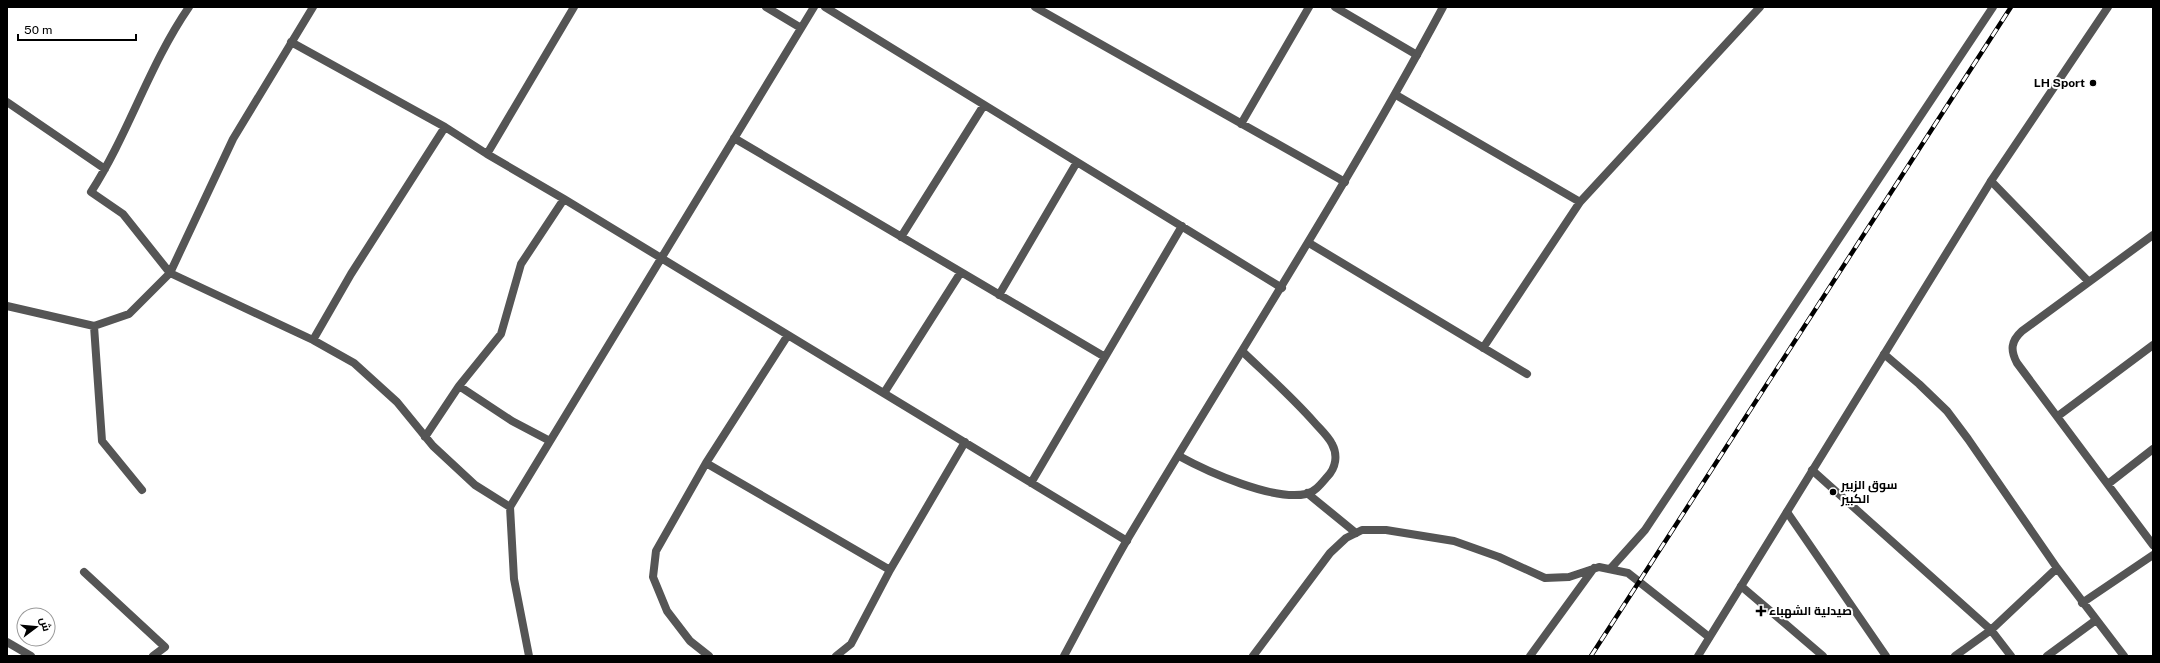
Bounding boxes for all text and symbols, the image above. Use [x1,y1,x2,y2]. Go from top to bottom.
scale bar [18,16,136,42]
text: 50 m [24,23,52,37]
place label: LH Sport [2034,76,2085,90]
marker: LH Sport [2088,78,2098,88]
place label: سوق الزبير الكبير [1840,478,1897,507]
marker: سوق الزبير الكبير [1828,487,1838,497]
place label: صيدلية الشهباء [1769,604,1852,619]
marker: صيدلية الشهباء [1756,606,1766,616]
north arrow [16,607,56,647]
text: ش [37,616,53,633]

